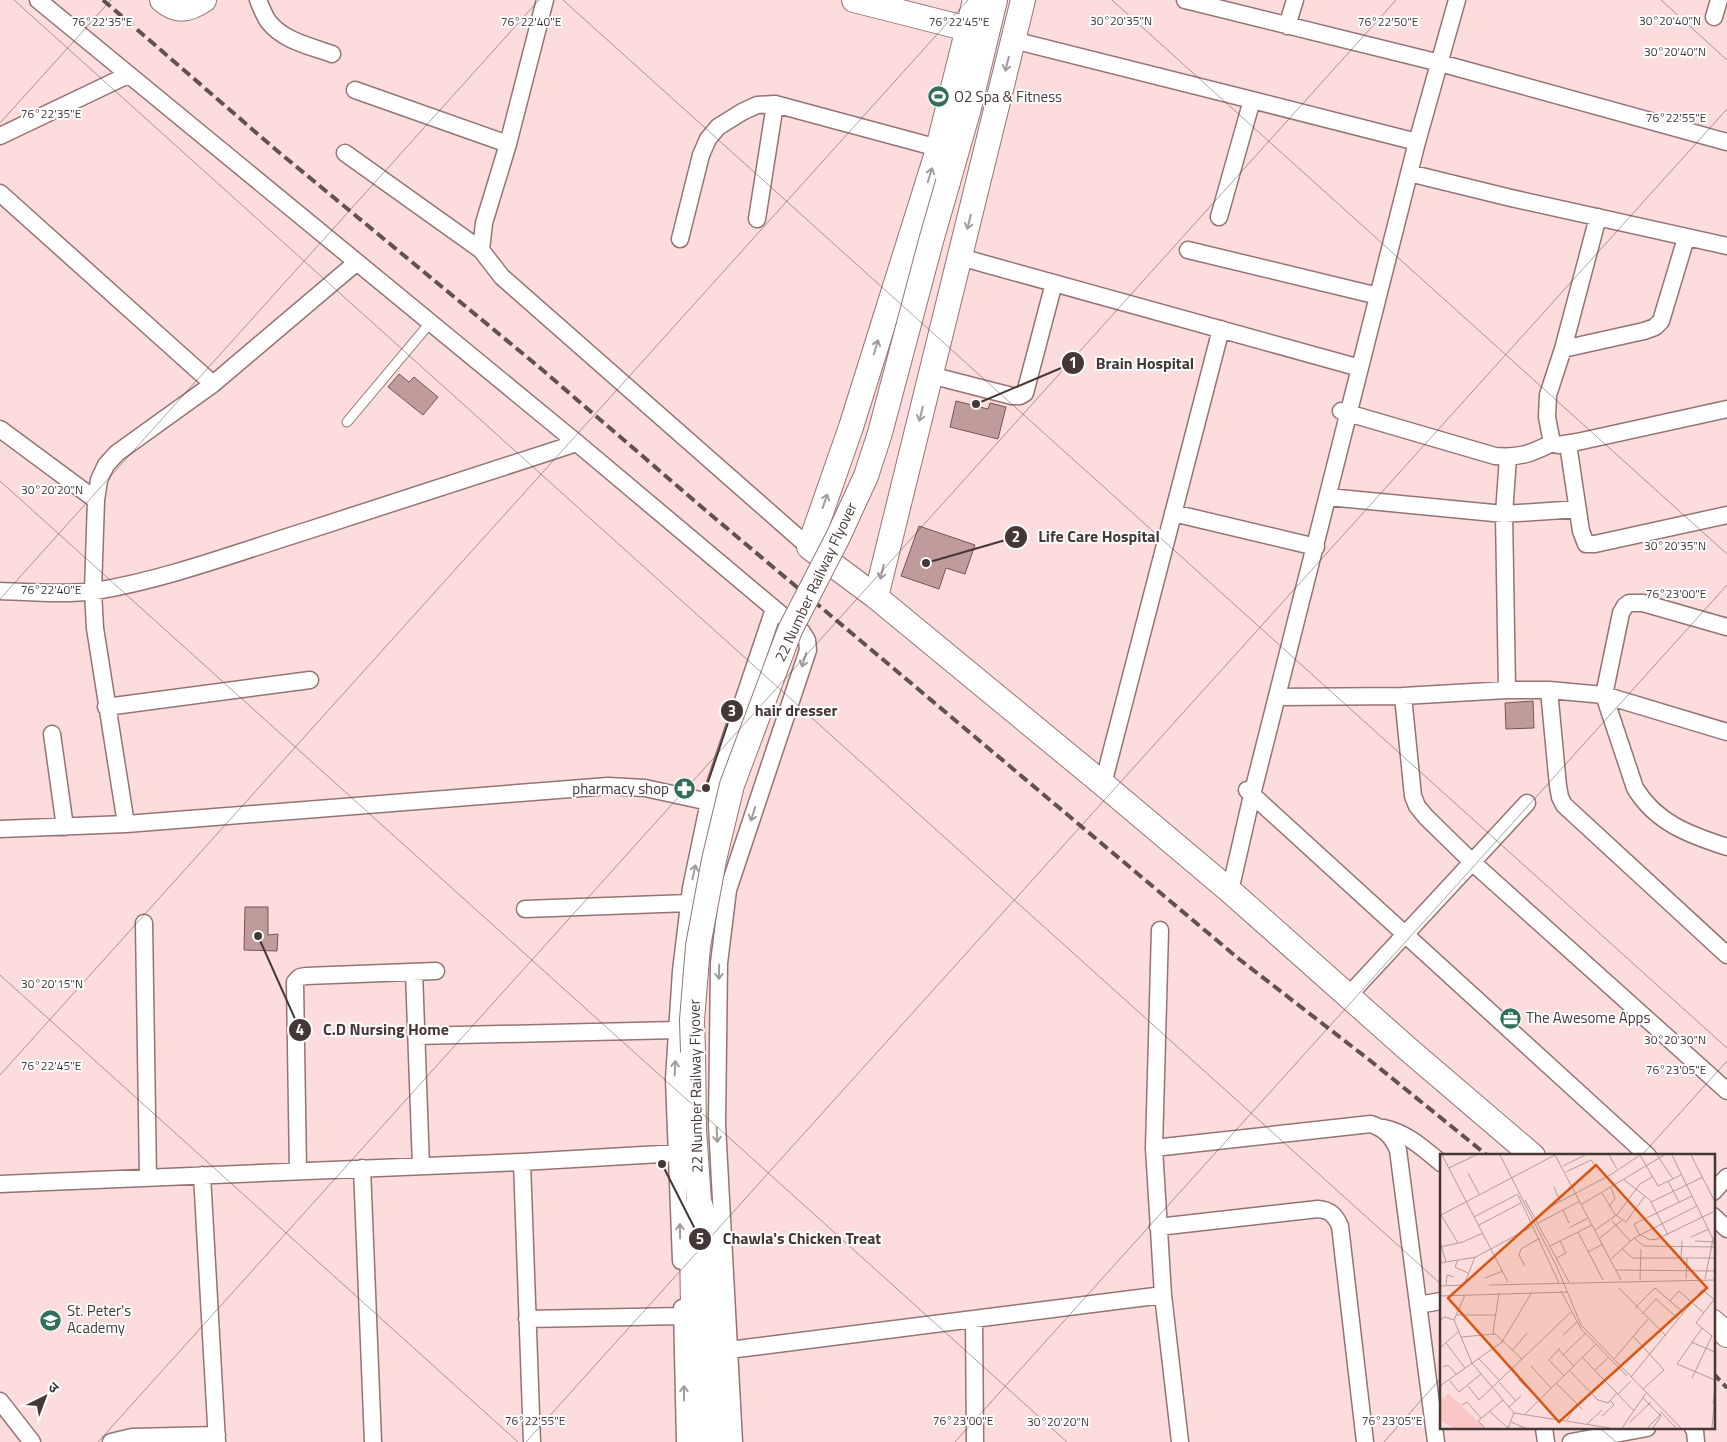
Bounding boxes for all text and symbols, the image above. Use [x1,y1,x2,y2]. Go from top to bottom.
text: 30°20'35"N [1090,11,1152,30]
text: 30°20'40"N [1639,11,1701,30]
text: 76°22'35"E [72,12,133,31]
text: 76°22'40"E [501,12,562,31]
text: 76°22'45"E [929,12,990,31]
text: 76°22'50"E [1358,12,1419,31]
text: 30°20'40"N [1644,42,1706,61]
one-way arrow [1002,56,1012,72]
sports icon: O2 Spa & Fitness [926,85,950,109]
place label: O2 Spa & Fitness [954,85,1062,108]
text: 76°22'35"E [21,104,82,123]
text: 76°22'55"E [1646,108,1707,127]
one-way arrow [926,167,936,183]
one-way arrow [964,214,973,230]
one-way arrow [872,339,882,355]
callout: Brain Hospital [1061,348,1204,379]
text: 1 [1069,351,1077,374]
text: Brain Hospital [1096,351,1194,375]
one-way arrow [916,405,925,421]
text: 30°20'20"N [21,480,83,499]
one-way arrow [821,494,830,509]
street label: 22 Number Railway Flyover [768,498,863,665]
callout: Life Care Hospital [1003,521,1170,552]
text: Life Care Hospital [1038,524,1160,548]
text: 2 [1012,525,1020,548]
text: 30°20'35"N [1644,536,1706,555]
one-way arrow [877,563,886,579]
text: 76°22'40"E [21,580,82,599]
text: 76°23'00"E [1646,584,1707,603]
one-way arrow [799,652,809,668]
callout: hair dresser [719,695,847,726]
text: hair dresser [755,698,837,722]
text: 3 [728,699,736,722]
place label: pharmacy shop [572,777,669,800]
pharmacy icon: pharmacy shop [673,777,697,801]
one-way arrow [748,806,758,822]
one-way arrow [690,865,699,881]
one-way arrow [714,964,724,980]
text: 30°20'15"N [21,974,83,993]
street label: 22 Number Railway Flyover [682,999,709,1173]
office icon: The Awesome Apps [1498,1006,1522,1030]
place label: The Awesome Apps [1526,1006,1651,1029]
callout: C.D Nursing Home [288,1014,459,1045]
text: C.D Nursing Home [323,1017,449,1041]
text: 4 [296,1018,304,1041]
text: 30°20'30"N [1644,1030,1706,1049]
text: 76°22'45"E [21,1056,82,1075]
text: 76°23'05"E [1646,1060,1707,1079]
one-way arrow [670,1061,679,1077]
one-way arrow [713,1126,722,1142]
inset map [1440,1154,1714,1430]
one-way arrow [675,1223,685,1240]
callout: Chawla's Chicken Treat [687,1223,891,1254]
text: Chawla's Chicken Treat [723,1226,881,1250]
text: 5 [696,1227,704,1250]
place label: St. Peter's Academy [67,1299,131,1339]
school or university icon: St. Peter's Academy [39,1308,63,1332]
north arrow [20,1372,70,1422]
text: उ [44,1376,65,1398]
one-way arrow [679,1386,689,1402]
text: 76°22'55"E [505,1411,566,1430]
text: 76°23'00"E [933,1411,994,1430]
text: 76°23'05"E [1362,1411,1423,1430]
text: 30°20'20"N [1027,1412,1089,1431]

